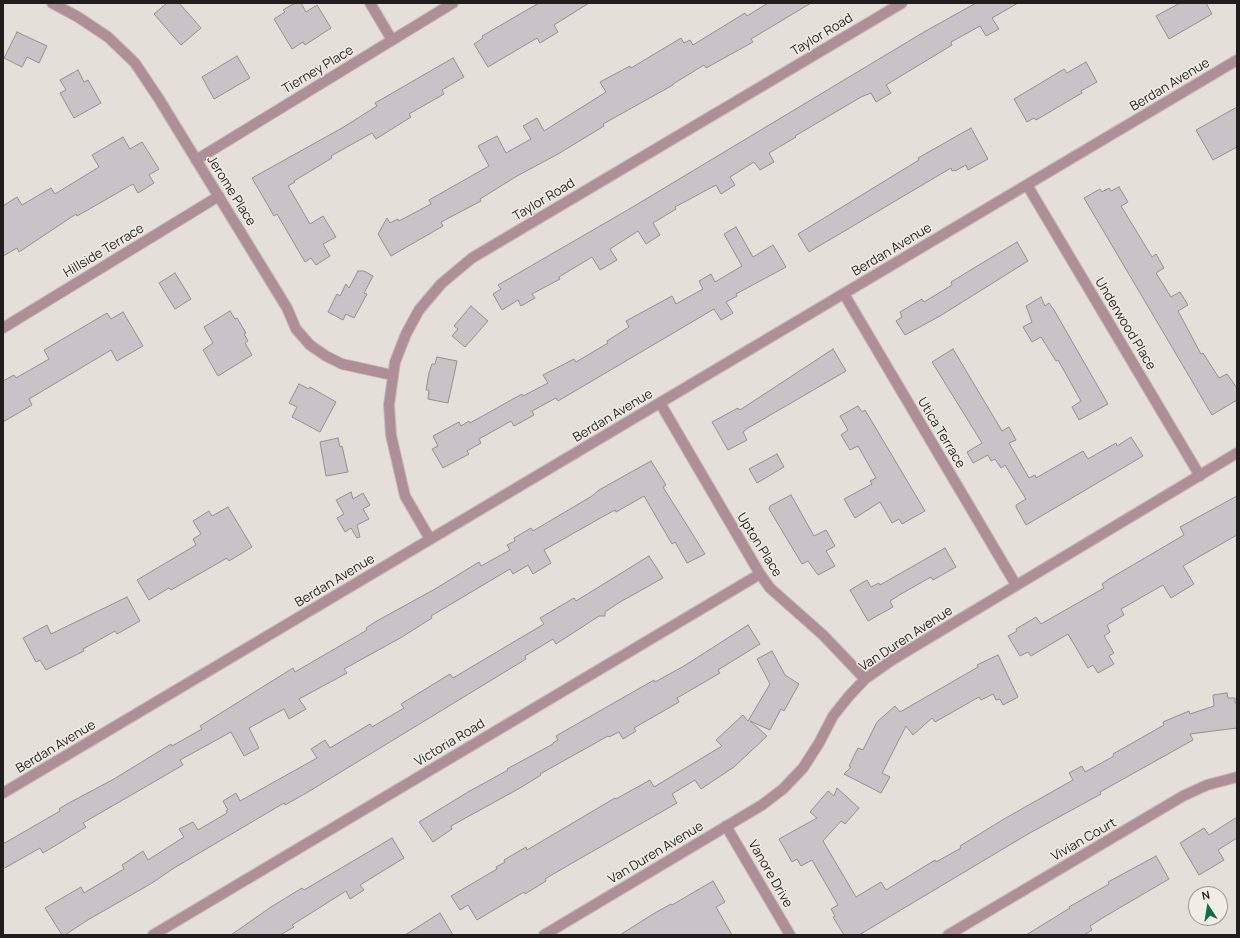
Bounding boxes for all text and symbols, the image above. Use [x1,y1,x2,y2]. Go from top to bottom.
street label: Taylor Road [788,10,856,60]
street label: Tierney Place [280,43,356,97]
street label: Berdan Avenue [1127,55,1213,115]
street label: Jerome Place [203,153,259,229]
street label: Taylor Road [510,175,578,225]
street label: Berdan Avenue [849,220,935,280]
street label: Hillside Terrace [61,221,147,281]
street label: Underwood Place [1091,275,1159,373]
street label: Berdan Avenue [570,386,656,446]
street label: Utica Terrace [914,395,968,471]
street label: Upton Place [733,510,785,580]
street label: Berdan Avenue [292,551,378,611]
street label: Van Duren Avenue [856,603,956,675]
street label: Victoria Road [412,716,488,770]
street label: Berdan Avenue [13,717,99,777]
street label: Vivian Court [1049,815,1119,865]
street label: Van Duren Avenue [606,818,706,888]
street label: Vanore Drive [744,838,796,910]
north arrow [1188,886,1228,926]
text: N [1200,887,1211,903]

